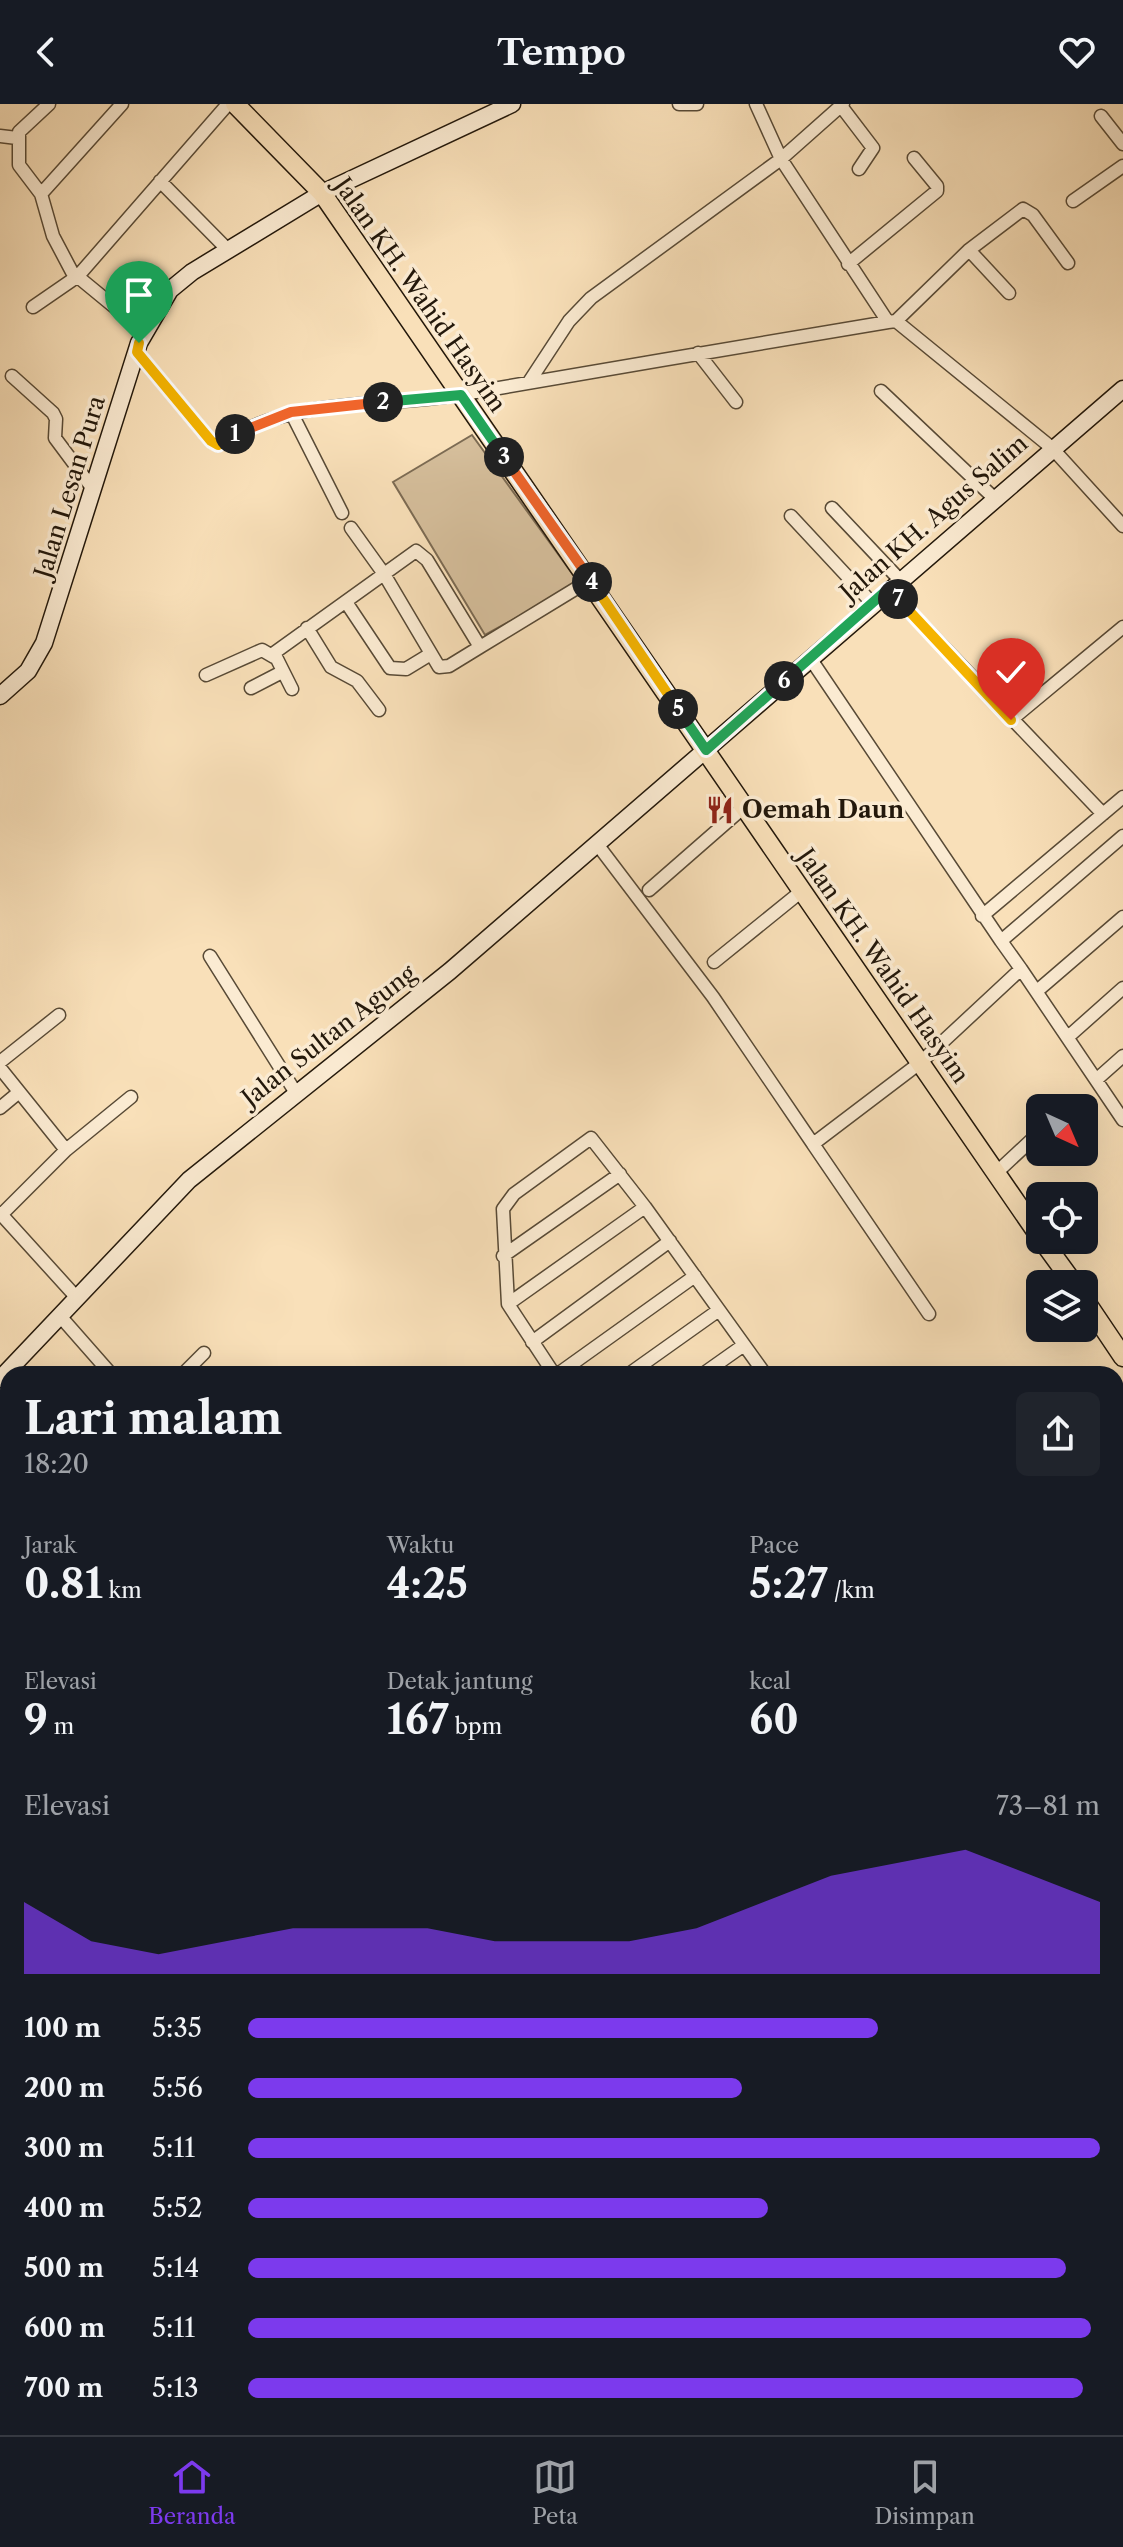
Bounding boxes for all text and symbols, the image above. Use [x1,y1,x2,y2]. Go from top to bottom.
icon: back [24,30,68,74]
text: Tempo [497,30,626,74]
icon: heart [1055,30,1099,74]
street label: Jalan KH. Wahid Hasyim [326,169,512,418]
pin [105,261,173,343]
icon: arrive [117,273,161,317]
pin: 2 [363,382,403,422]
text: 2 [377,388,390,415]
street label: Jalan Lesan Pura [27,392,111,585]
pin: 1 [215,414,255,454]
text: 1 [230,420,240,447]
street label: Jalan KH. Agus Salim [831,428,1033,609]
pin: 3 [484,437,524,477]
text: 3 [498,443,510,470]
pin: 4 [572,562,612,602]
text: 4 [585,568,599,595]
pin: 7 [878,579,918,619]
text: 7 [892,585,904,612]
pin [977,638,1045,720]
icon: check [989,650,1033,694]
pin: 6 [764,661,804,701]
text: 6 [777,667,791,694]
pin: 5 [658,689,698,729]
text: 5 [672,695,684,722]
restaurant icon: Oemah Daun [705,795,735,825]
place label: Oemah Daun [742,795,905,824]
street label: Jalan KH. Wahid Hasyim [789,840,975,1089]
street label: Jalan Sultan Agung [233,958,422,1115]
north arrow [1026,1094,1098,1166]
map controls [1026,1094,1098,1342]
button: locate [1026,1182,1098,1254]
button: layers [1026,1270,1098,1342]
text: Lari malam [24,1391,282,1445]
button: share [1016,1392,1100,1476]
text: 18:20 [24,1448,89,1480]
text: Jarak [24,1532,77,1559]
text: Waktu [387,1532,454,1559]
text: Pace [749,1532,799,1559]
text: 0.81 [24,1559,103,1608]
text: 4:25 [387,1559,468,1608]
text: 5:27 [749,1559,828,1608]
text: km [103,1577,142,1604]
text: /km [828,1577,875,1604]
text: Elevasi [24,1668,97,1695]
text: Detak jantung [387,1668,533,1695]
text: kcal [749,1668,791,1695]
text: 9 [24,1695,48,1744]
text: 167 [387,1695,449,1744]
text: 60 [749,1695,799,1744]
text: m [48,1713,74,1740]
text: bpm [449,1713,502,1740]
text: Elevasi [24,1790,110,1822]
text: 73–81 m [996,1790,1100,1822]
text: 100 m [24,2012,101,2044]
text: 5:35 [152,2012,202,2044]
text: 200 m [24,2072,105,2104]
text: 5:56 [152,2072,203,2104]
text: 300 m [24,2132,104,2164]
text: 5:11 [152,2132,195,2164]
text: 400 m [24,2192,105,2224]
text: 5:52 [152,2192,202,2224]
text: 500 m [24,2252,104,2284]
text: 5:14 [152,2252,199,2284]
text: 600 m [24,2312,105,2344]
text: 5:11 [152,2312,195,2344]
text: 700 m [24,2372,103,2404]
text: 5:13 [152,2372,199,2404]
tab: Beranda [148,2455,236,2530]
tab: Peta [532,2455,578,2530]
tab: Disimpan [874,2455,975,2530]

